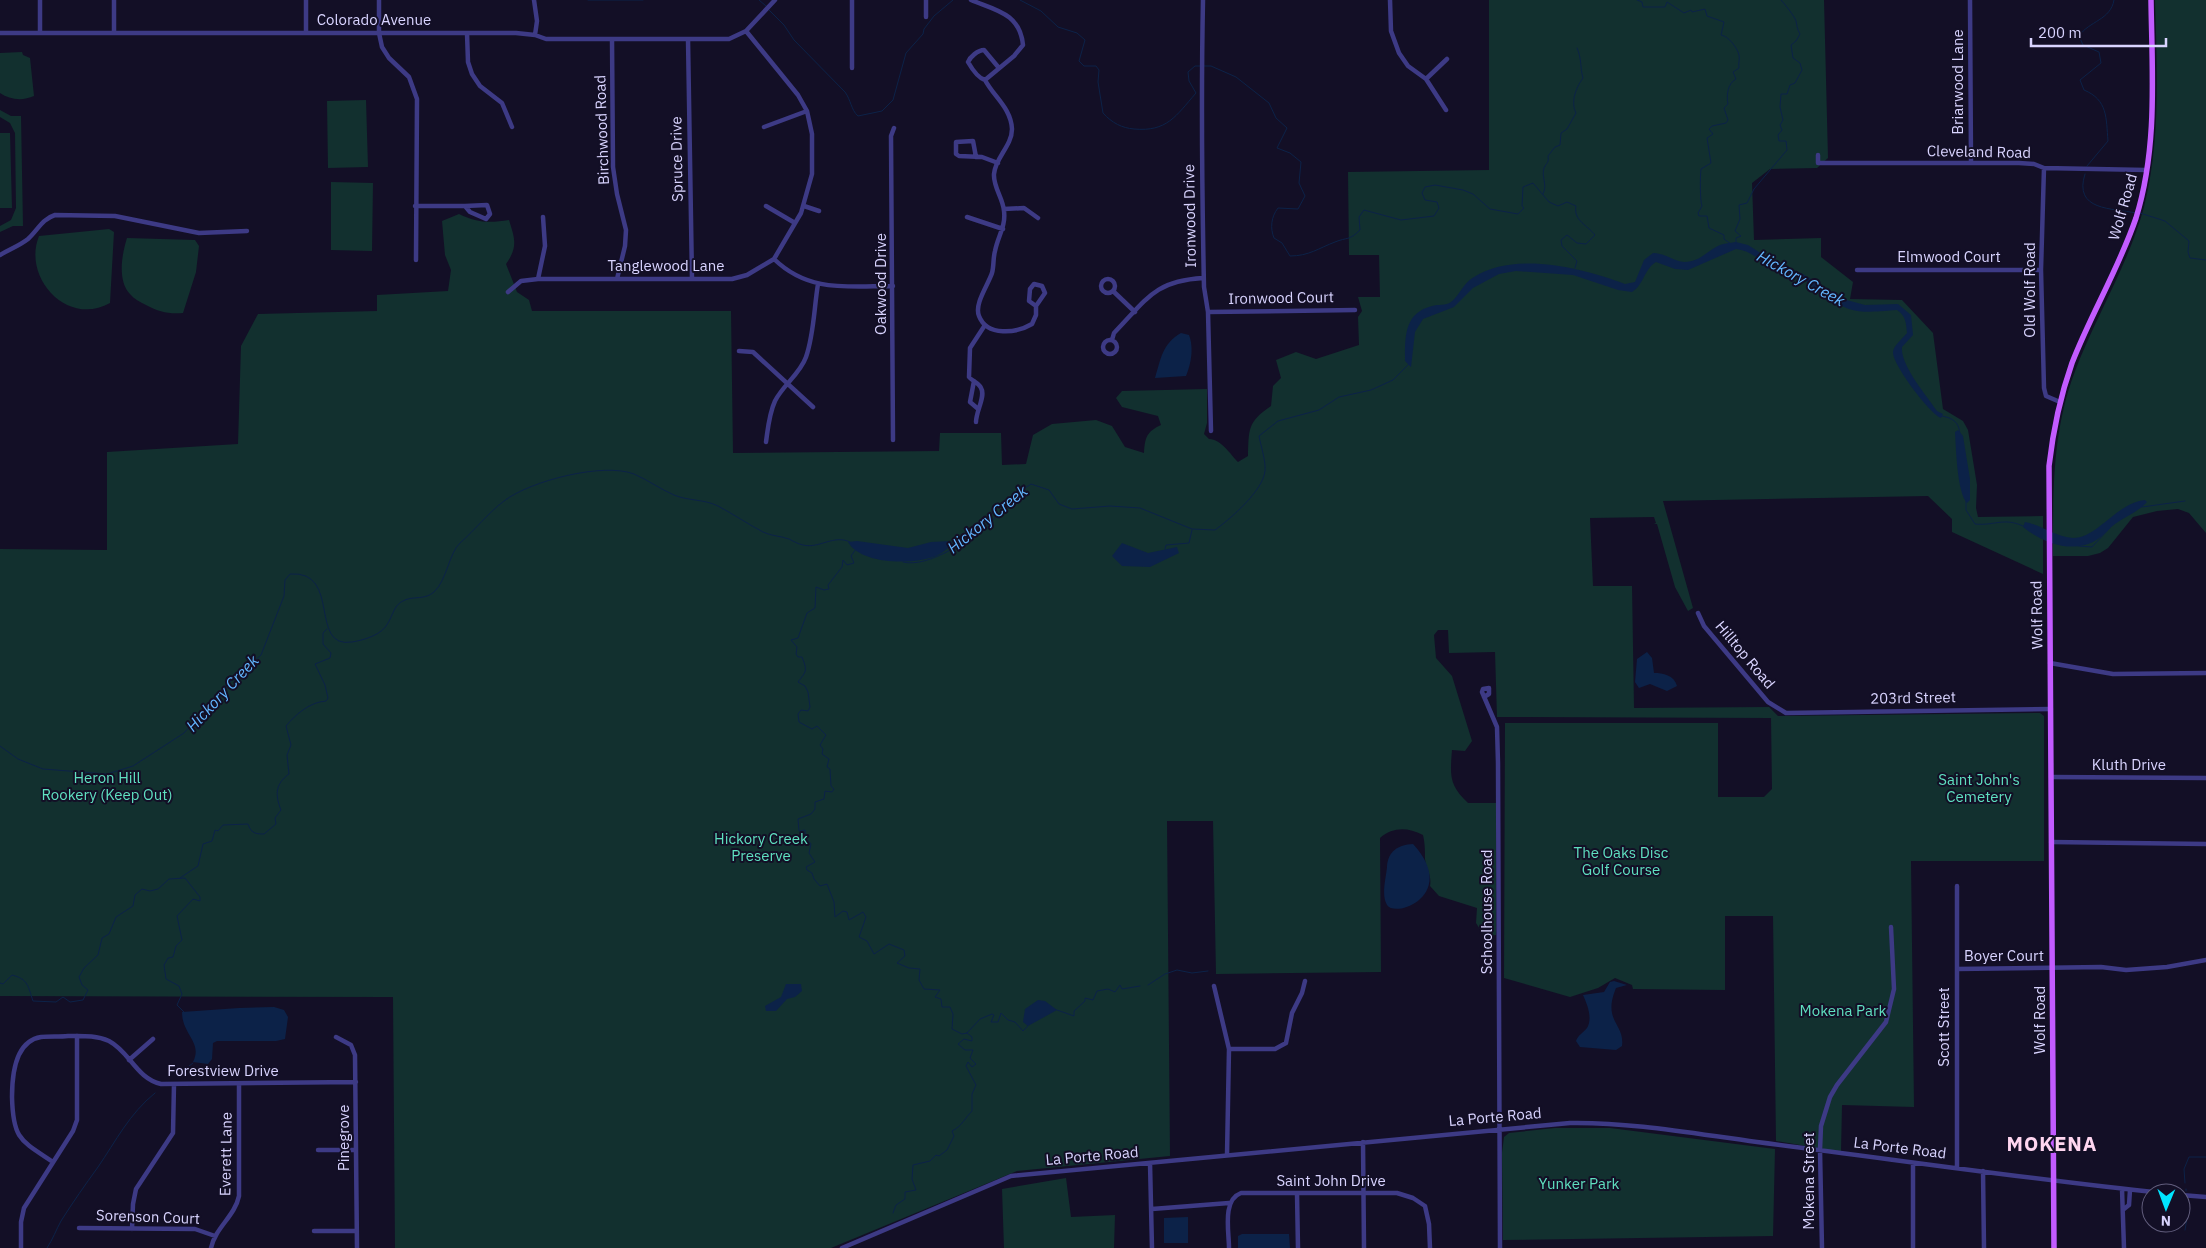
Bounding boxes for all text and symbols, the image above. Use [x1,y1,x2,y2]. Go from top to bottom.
street label: Colorado Avenue [317,10,431,29]
scale bar [2031,15,2166,47]
text: 200 m [2038,23,2082,42]
street label: Briarwood Lane [1948,29,1967,135]
street label: Birchwood Road [590,75,613,185]
street label: Spruce Drive [666,116,687,202]
street label: Cleveland Road [1927,141,2031,162]
street label: Ironwood Drive [1179,164,1200,268]
street label: Wolf Road [2104,171,2141,242]
street label: Oakwood Drive [871,233,890,335]
street label: Old Wolf Road [2020,242,2039,338]
water label: Hickory Creek [1754,246,1849,311]
street label: Elmwood Court [1897,247,2001,266]
street label: Tanglewood Lane [608,256,724,275]
street label: Ironwood Court [1228,287,1334,308]
water label: Hickory Creek [943,480,1032,557]
street label: Wolf Road [2026,581,2047,649]
street label: Hilltop Road [1712,617,1779,692]
water label: Hickory Creek [182,650,263,735]
street label: 203rd Street [1870,687,1956,708]
street label: Kluth Drive [2092,755,2166,774]
park label: Heron Hill Rookery (Keep Out) [41,768,173,804]
park label: Saint John's Cemetery [1938,770,2020,806]
park label: Hickory Creek Preserve [714,829,808,865]
park label: The Oaks Disc Golf Course [1574,843,1669,879]
street label: Schoolhouse Road [1477,850,1496,974]
street label: Boyer Court [1964,946,2044,965]
street label: Wolf Road [2030,986,2049,1054]
street label: Scott Street [1934,987,1953,1067]
park label: Mokena Park [1800,1001,1887,1020]
street label: Forestview Drive [167,1061,279,1080]
street label: La Porte Road [1448,1103,1542,1130]
street label: Pinegrove [334,1105,353,1171]
street label: Everett Lane [215,1112,236,1196]
district label: MOKENA [2007,1130,2097,1157]
street label: Mokena Street [1799,1132,1818,1230]
street label: La Porte Road [1853,1132,1948,1163]
street label: La Porte Road [1045,1142,1139,1169]
street label: Saint John Drive [1276,1171,1386,1190]
park label: Yunker Park [1539,1174,1619,1193]
north arrow [2141,1183,2191,1233]
street label: Sorenson Court [96,1205,200,1228]
text: N [2161,1212,2171,1230]

